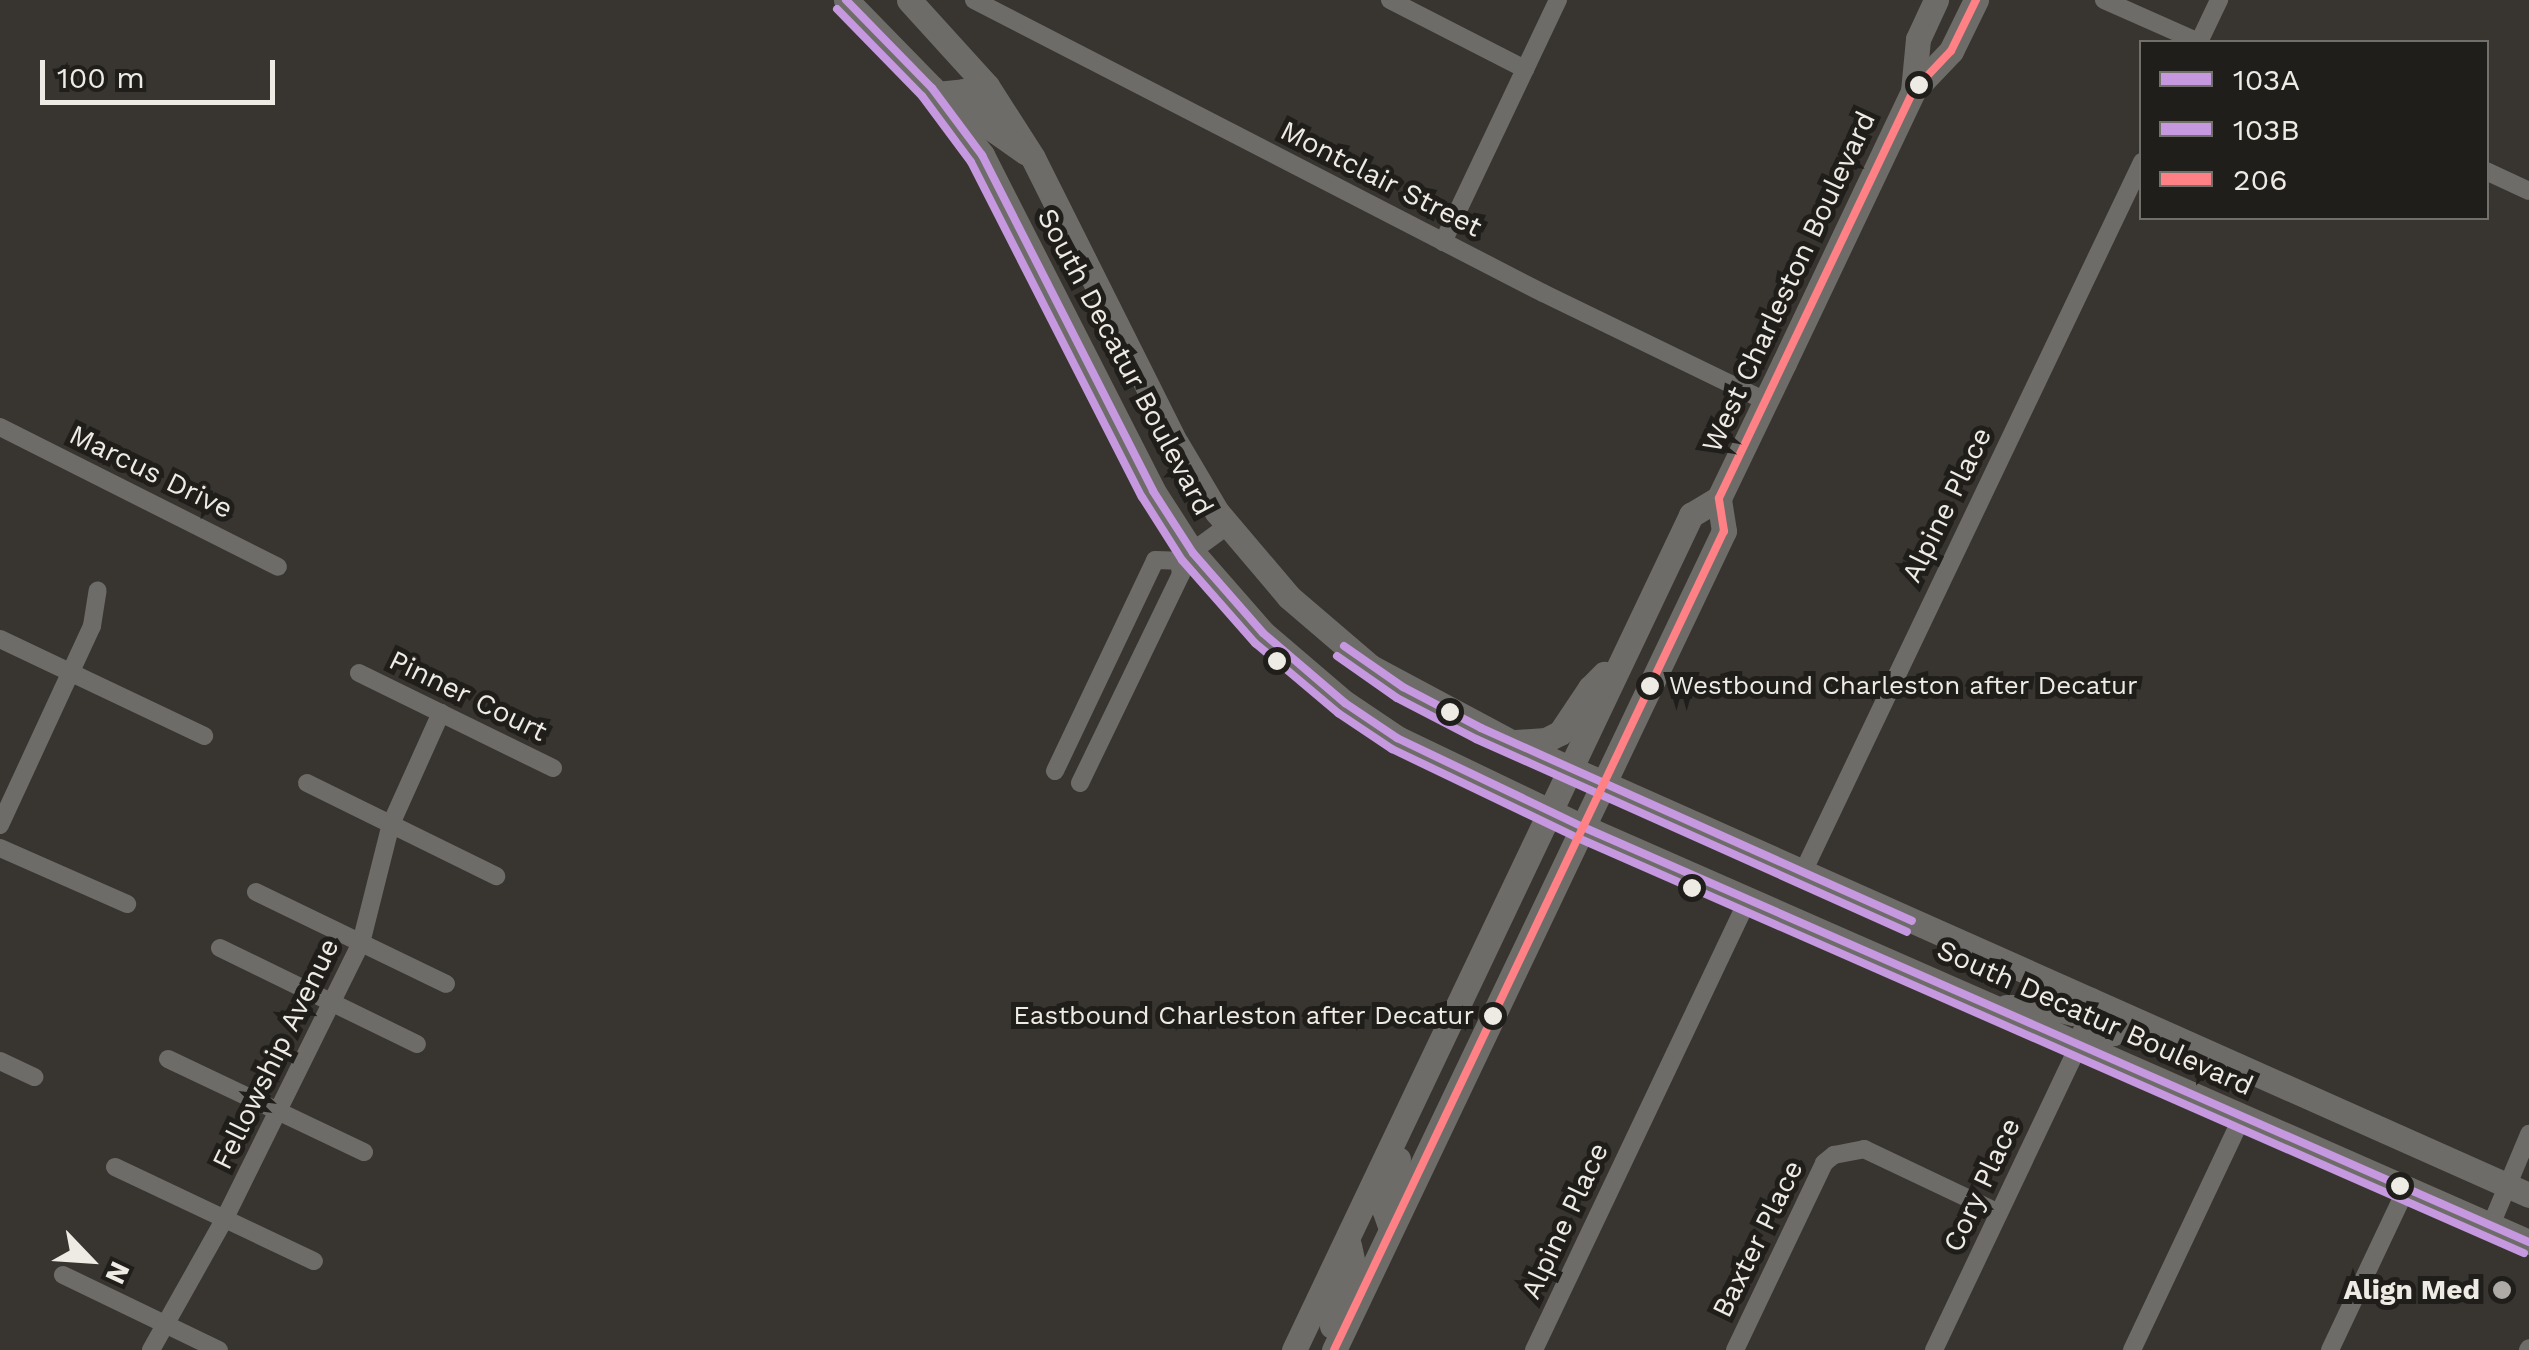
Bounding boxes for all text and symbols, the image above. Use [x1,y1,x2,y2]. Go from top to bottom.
scale bar [45,40,280,102]
legend [2139,40,2489,220]
text: 100 m [57,60,145,95]
text: 103A [2233,62,2300,97]
unlabelled marker [1909,75,1929,95]
street label: West Charleston Boulevard [1695,106,1883,458]
text: 103B [2233,112,2300,147]
street label: Montclair Street [1274,114,1488,244]
text: 206 [2233,162,2287,197]
street label: South Decatur Boulevard [1030,203,1220,521]
street label: Marcus Drive [64,418,238,526]
street label: Alpine Place [1895,422,1999,588]
street label: Pinner Court [383,643,553,749]
unlabelled marker [1267,651,1287,671]
place label: Westbound Charleston after Decatur [1669,670,2138,702]
marker: Westbound Charleston after Decatur [1640,676,1660,696]
unlabelled marker [1440,702,1460,722]
unlabelled marker [1682,878,1702,898]
street label: Fellowship Avenue [205,933,347,1175]
street label: South Decatur Boulevard [1931,933,2259,1103]
place label: Eastbound Charleston after Decatur [1013,1000,1474,1032]
marker: Eastbound Charleston after Decatur [1483,1006,1503,1026]
street label: Cory Place [1936,1112,2028,1258]
street label: Alpine Place [1514,1138,1616,1304]
street label: Baxter Place [1705,1155,1811,1323]
unlabelled marker [2390,1176,2410,1196]
north arrow [40,1210,140,1310]
text: N [98,1257,137,1289]
place label: Align Med [2344,1273,2480,1307]
marker: Align Med [2489,1277,2515,1303]

